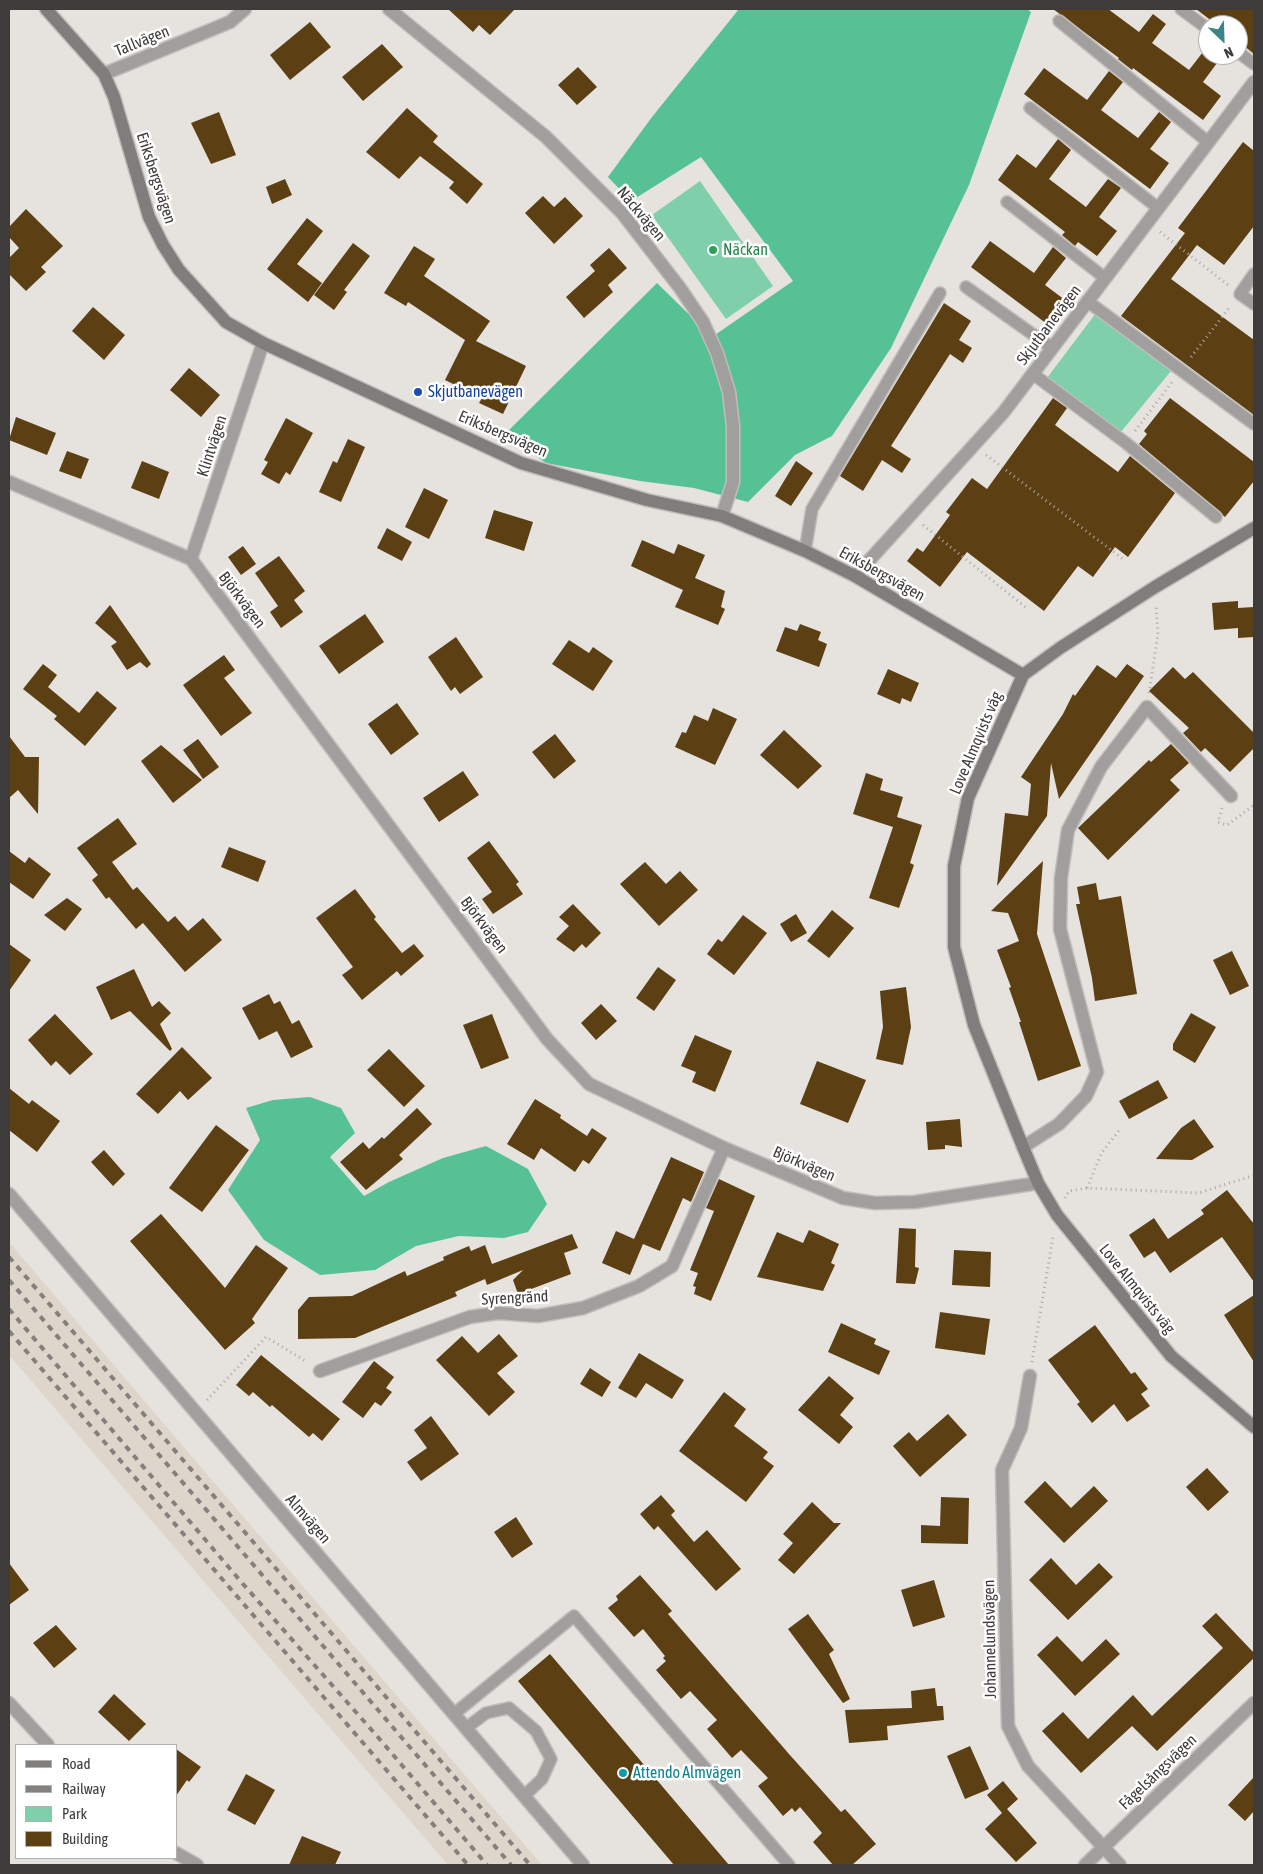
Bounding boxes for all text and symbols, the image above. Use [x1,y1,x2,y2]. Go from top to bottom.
north arrow [1198,15,1248,65]
street label: Tallvägen [112,21,172,61]
text: N [1222,44,1236,62]
street label: Eriksbergsvägen [132,130,180,226]
street label: Näckvägen [613,183,669,245]
place label: Näckan [723,240,768,260]
marker: Näckan [707,244,719,256]
street label: Skjutbanevägen [1013,281,1085,369]
place label: Skjutbanevägen [428,382,523,402]
marker: Skjutbanevägen [412,386,424,398]
street label: Eriksbergsvägen [456,407,550,461]
street label: Klintvägen [193,413,231,479]
street label: Eriksbergsvägen [836,543,928,605]
street label: Björkvägen [214,568,270,632]
street label: Love Almqvists väg [946,689,1006,797]
street label: Björkvägen [456,893,512,957]
street label: Björkvägen [770,1142,838,1186]
street label: Love Almqvists väg [1095,1240,1179,1338]
street label: Syrengränd [481,1287,549,1309]
street label: Almvägen [281,1490,335,1548]
street label: Johannelundsvägen [979,1579,1001,1699]
street label: Fågelsångsvägen [1115,1730,1201,1814]
legend [15,1744,178,1859]
text: Road [62,1755,91,1772]
place label: Attendo Almvägen [633,1763,741,1783]
marker: Attendo Almvägen [617,1767,629,1779]
text: Railway [62,1780,106,1797]
text: Park [62,1805,87,1822]
text: Building [62,1830,108,1847]

